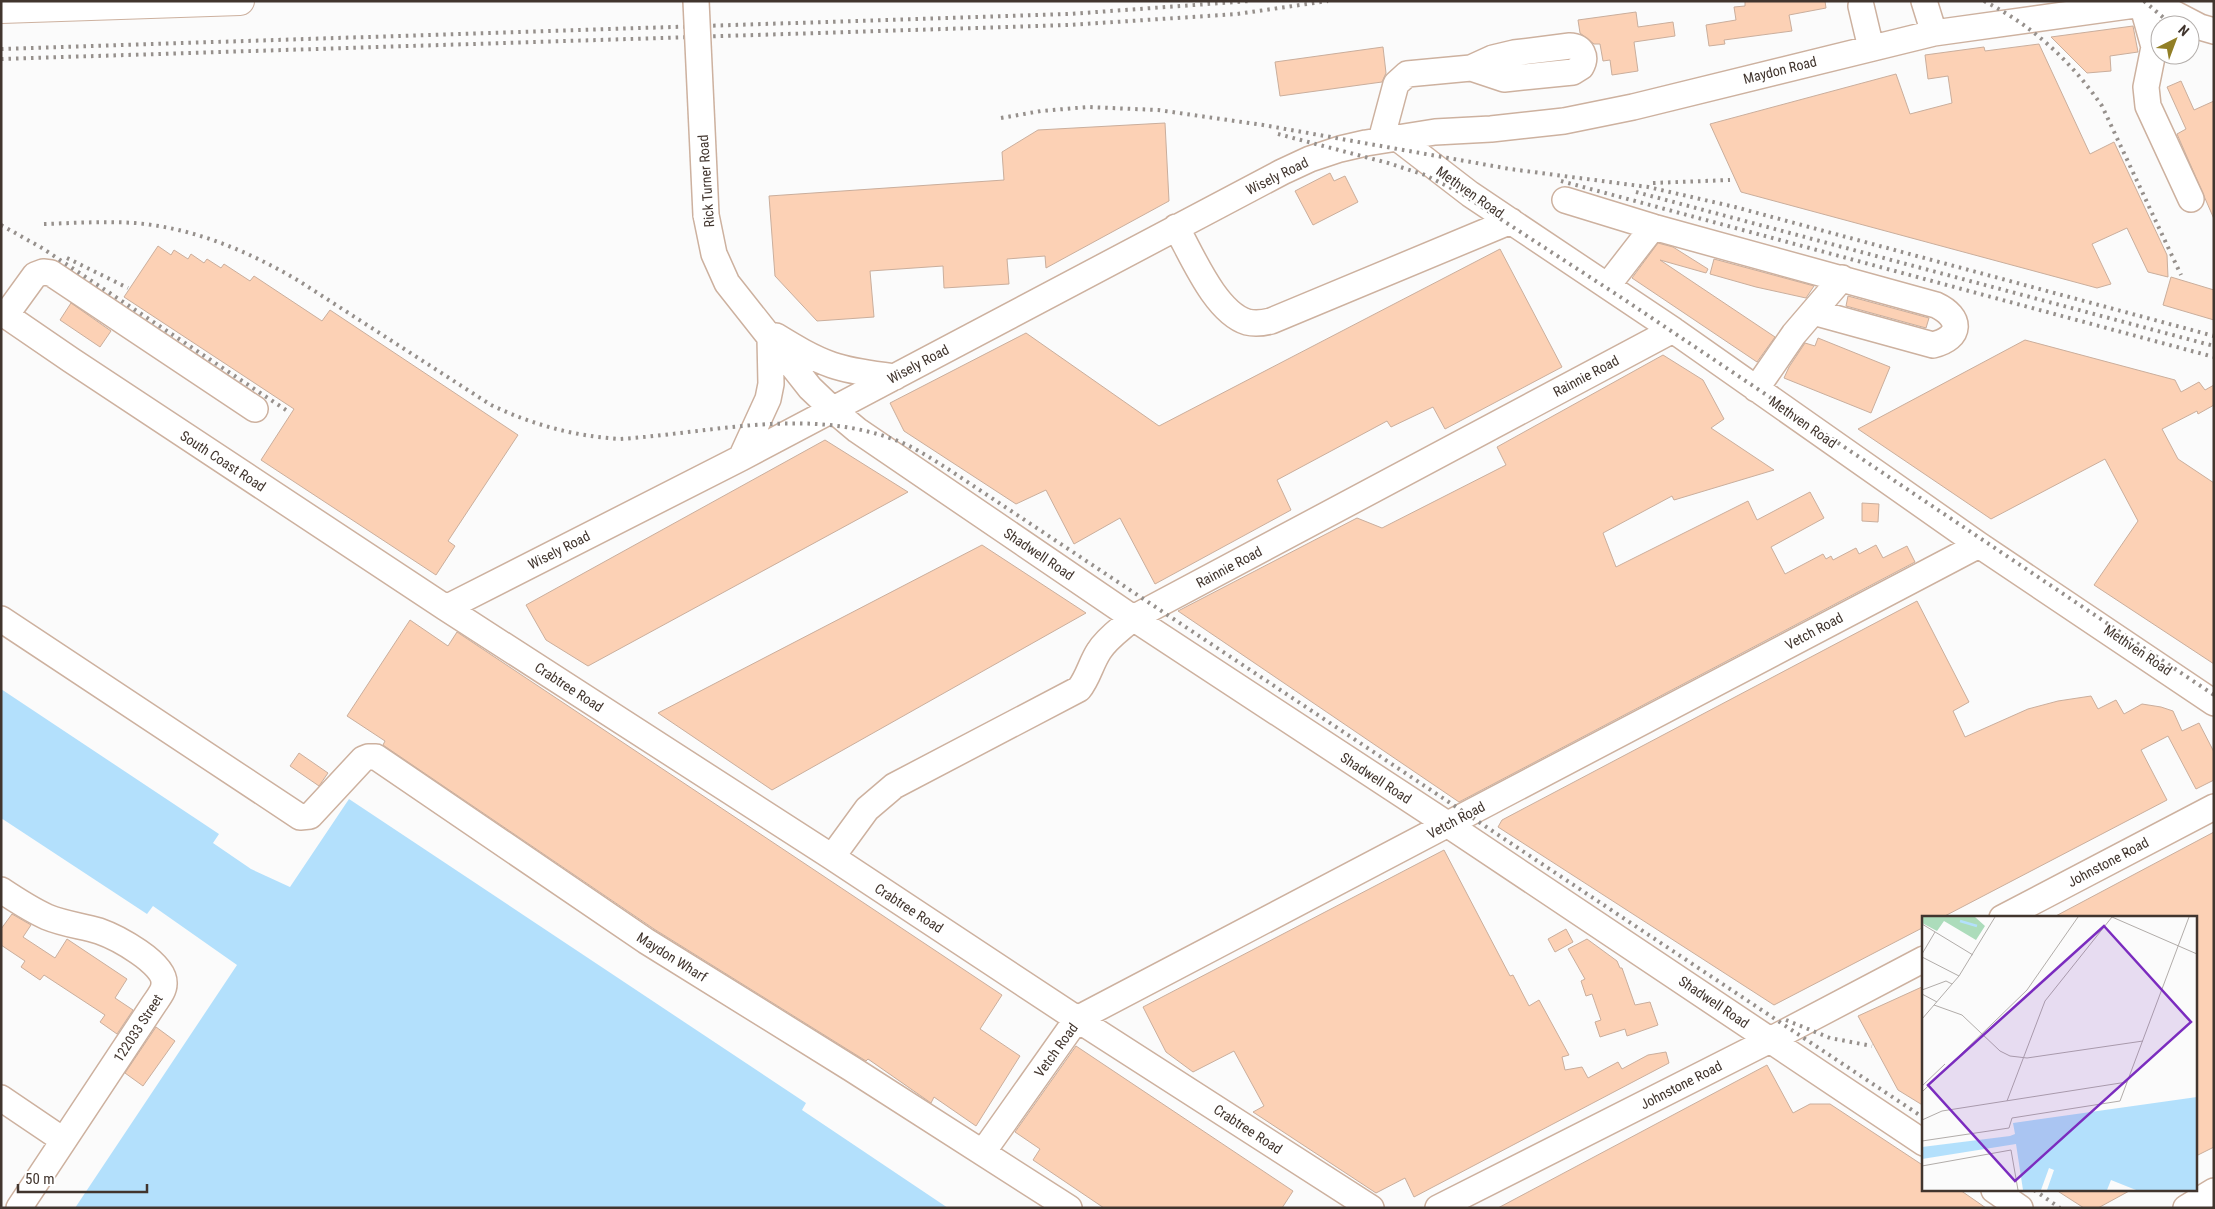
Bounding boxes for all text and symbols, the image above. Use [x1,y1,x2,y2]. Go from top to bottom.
north arrow [2150,15,2200,65]
text: N [2175,22,2192,39]
street label: Maydon Road [1742,53,1818,87]
street label: Rick Turner Road [695,134,717,228]
street label: Wisely Road [1243,154,1311,198]
street label: Methven Road [1433,163,1507,221]
street label: Wisely Road [885,341,951,387]
street label: Rainnie Road [1550,352,1622,400]
street label: Methven Road [1766,393,1840,451]
street label: South Coast Road [177,427,269,495]
street label: Shadwell Road [1001,525,1077,583]
street label: Wisely Road [525,528,593,572]
street label: Rainnie Road [1193,543,1265,591]
street label: Vetch Road [1783,609,1845,653]
street label: Methven Road [2101,621,2175,679]
street label: Crabtree Road [532,659,606,715]
street label: Shadwell Road [1338,749,1414,807]
street label: Vetch Road [1425,798,1487,842]
street label: Johnstone Road [2065,834,2151,890]
street label: Crabtree Road [872,880,946,936]
inset map [1922,916,2198,1192]
street label: Maydon Wharf [634,929,711,985]
street label: Shadwell Road [1676,973,1752,1031]
street label: 122033 Street [110,991,166,1065]
street label: Vetch Road [1031,1020,1081,1080]
street label: Johnstone Road [1638,1058,1724,1112]
street label: Crabtree Road [1211,1101,1285,1157]
scale bar [18,1162,146,1194]
text: 50 m [25,1170,55,1188]

